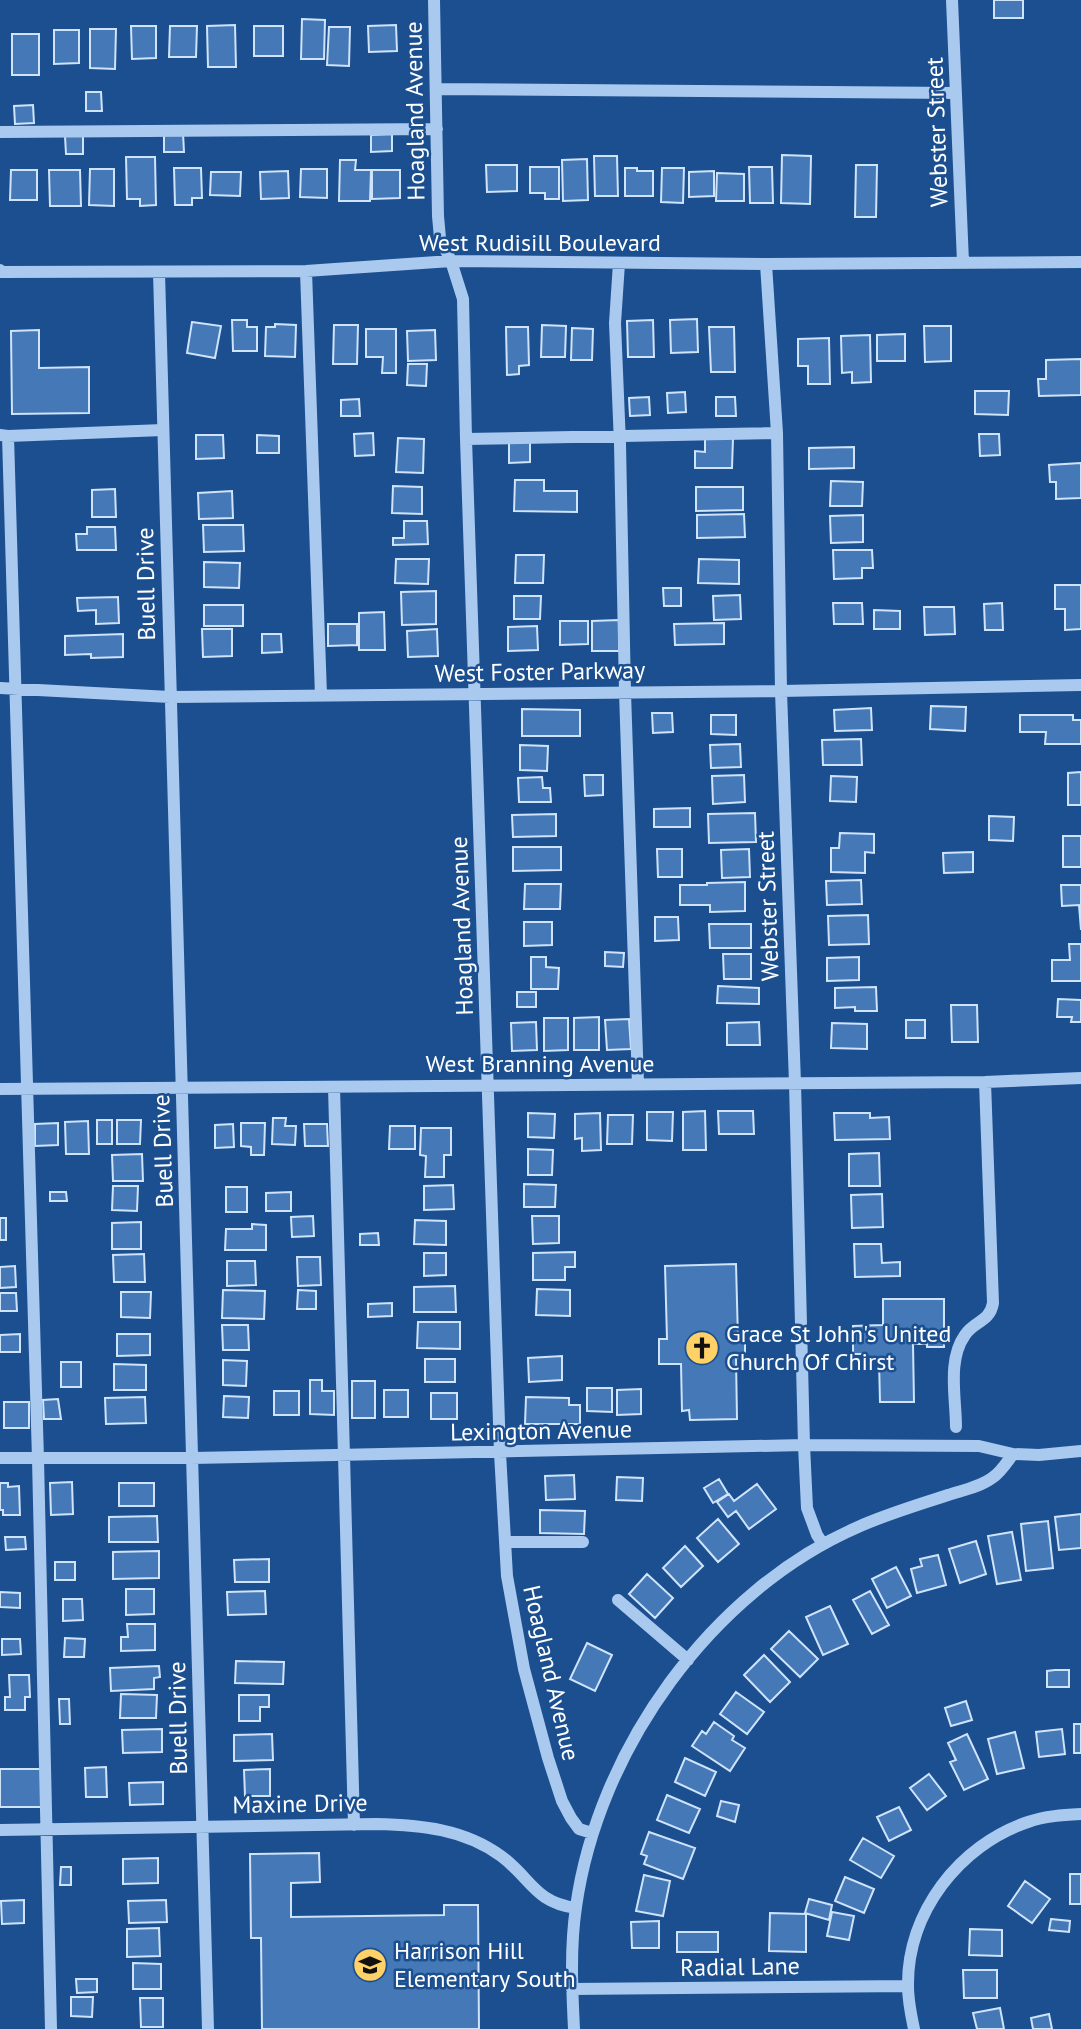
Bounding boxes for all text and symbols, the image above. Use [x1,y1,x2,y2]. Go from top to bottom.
street label: Hoagland Avenue [397,21,432,201]
street label: Webster Street [918,56,955,208]
street label: West Rudisill Boulevard [419,227,661,258]
street label: Buell Drive [129,527,162,641]
street label: West Foster Parkway [434,654,646,689]
street label: Webster Street [749,830,786,982]
street label: Hoagland Avenue [443,836,480,1016]
street label: West Branning Avenue [425,1048,655,1079]
street label: Buell Drive [145,1094,180,1208]
place label: Grace St John's United Church Of Chirst [726,1318,951,1377]
church icon: Grace St John's United Church Of Chirst [683,1329,721,1367]
street label: Lexington Avenue [450,1413,632,1448]
street label: Hoagland Avenue [516,1582,587,1764]
street label: Buell Drive [161,1661,194,1775]
street label: Maxine Drive [232,1787,368,1820]
place label: Harrison Hill Elementary South [394,1935,576,1994]
school or university icon: Harrison Hill Elementary South [351,1946,389,1984]
street label: Radial Lane [680,1950,800,1983]

